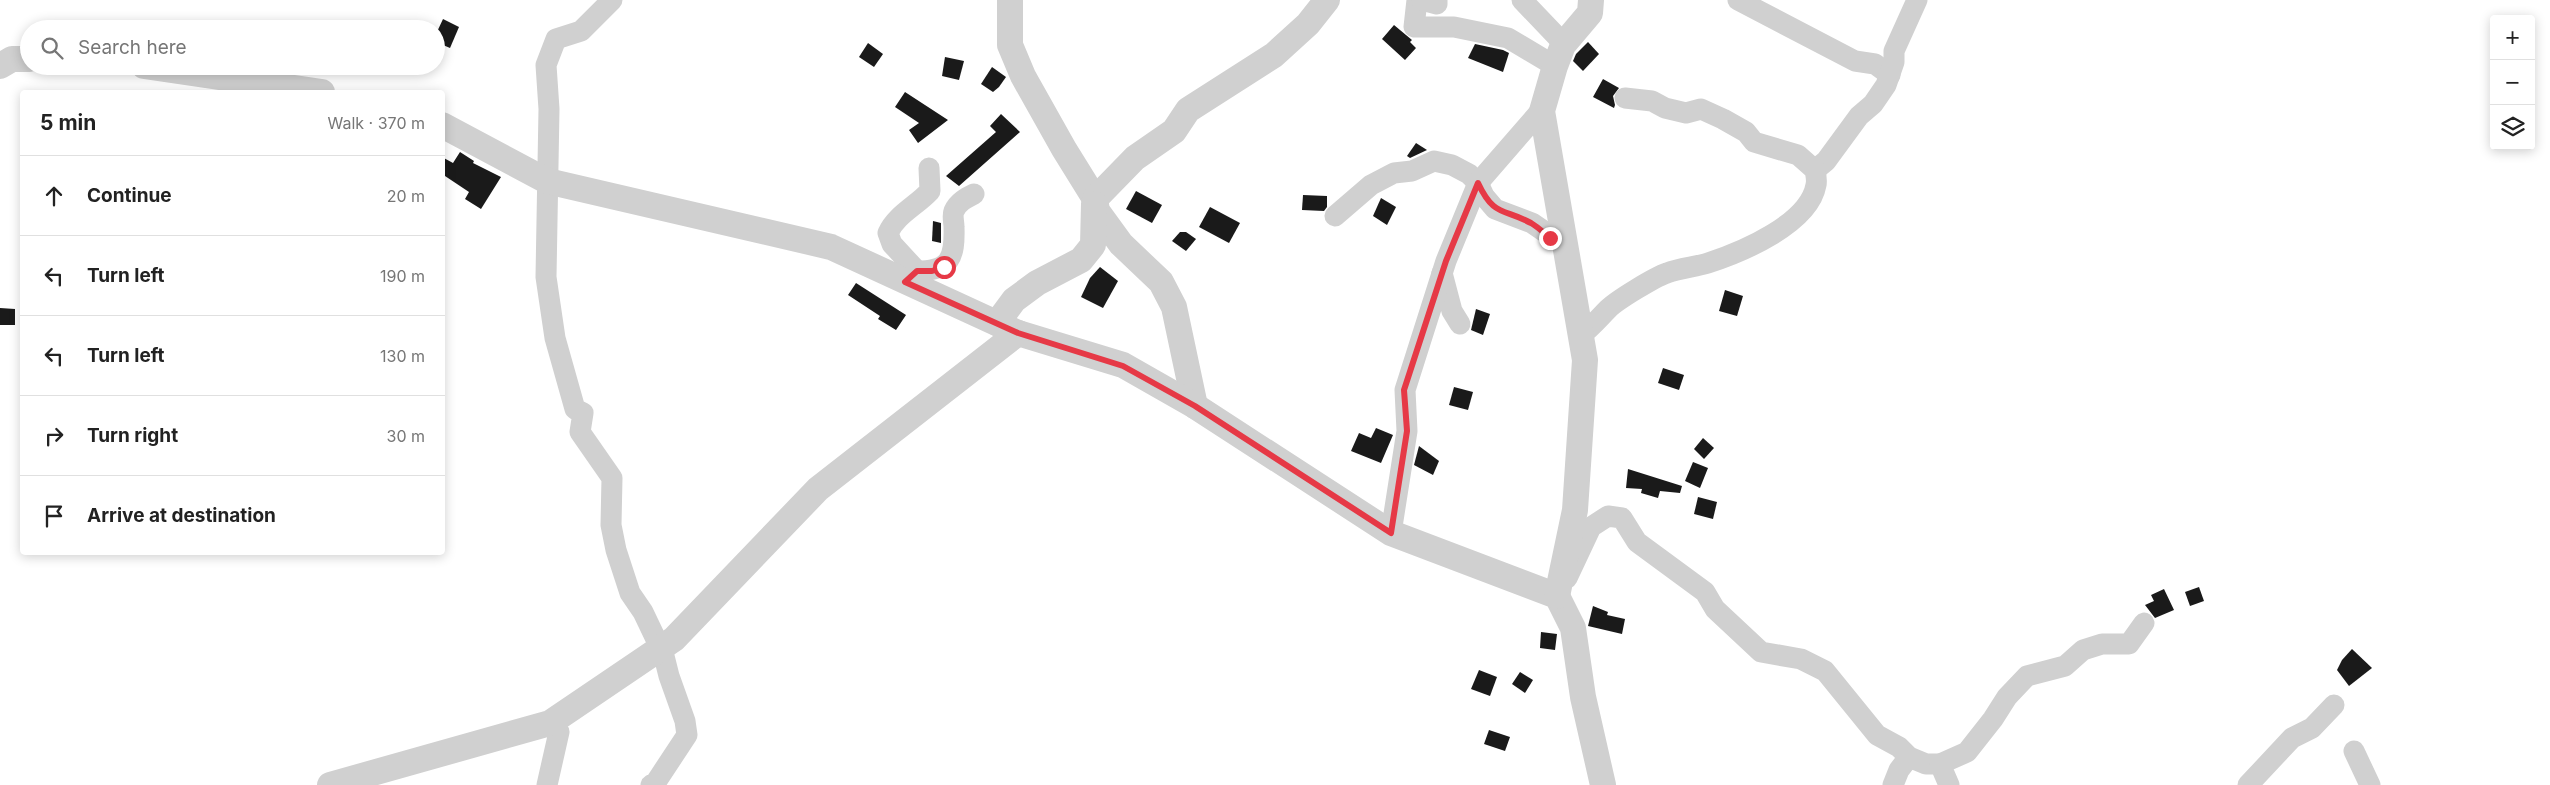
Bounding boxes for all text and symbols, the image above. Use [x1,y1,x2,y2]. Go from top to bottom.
map controls [2490,15,2535,150]
button: + [2490,15,2535,60]
search box [20,20,445,75]
icon: search [38,34,66,62]
text: Search here [78,36,187,59]
button: − [2490,60,2535,105]
button: layers [2490,105,2535,150]
text: 5 min [40,110,96,135]
text: Walk · 370 m [328,113,425,133]
icon: ahead [40,182,68,210]
text: Continue [87,184,172,207]
text: 20 m [387,186,425,206]
route end [1539,227,1562,250]
route start [933,256,956,279]
icon: left [40,262,68,290]
text: Turn left [87,264,165,287]
text: 190 m [380,266,425,286]
icon: left [40,342,68,370]
text: Turn left [87,344,165,367]
text: 130 m [380,346,425,366]
icon: right [40,422,68,450]
text: Turn right [87,424,178,447]
text: 30 m [387,426,425,446]
icon: arrive [40,502,68,530]
text: Arrive at destination [87,504,276,527]

